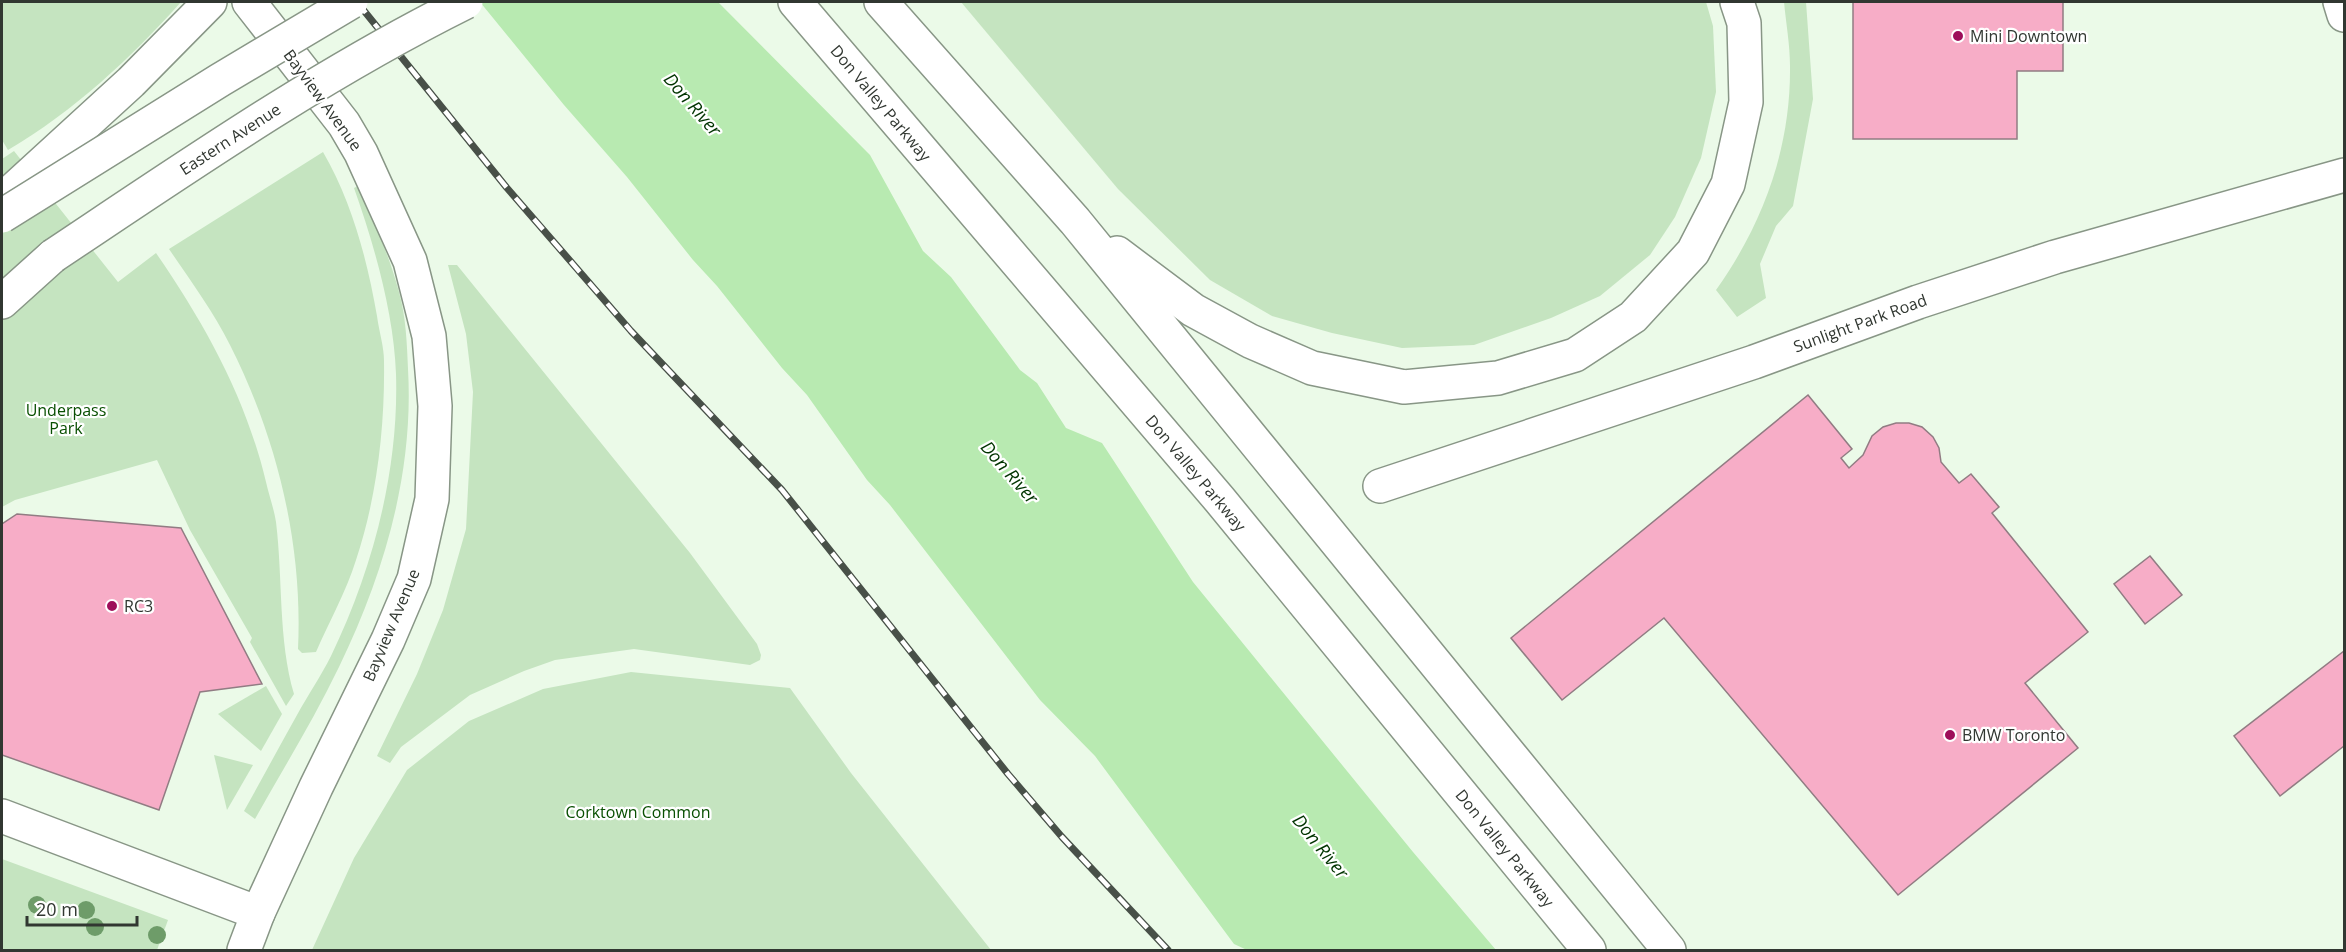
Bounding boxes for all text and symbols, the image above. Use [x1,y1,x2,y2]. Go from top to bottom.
place label: Mini Downtown [1970,25,2087,47]
marker: Mini Downtown [1951,29,1965,43]
street label: Don Valley Parkway [826,40,937,167]
street label: Bayview Avenue [279,45,367,155]
water label: Don River [659,67,728,141]
street label: Eastern Avenue [175,98,285,180]
street label: Sunlight Park Road [1790,289,1930,357]
park label: Underpass Park [26,399,106,439]
street label: Don Valley Parkway [1141,410,1252,537]
water label: Don River [976,435,1045,509]
street label: Bayview Avenue [357,565,425,685]
place label: RC3 [124,595,153,617]
marker: RC3 [105,599,119,613]
place label: BMW Toronto [1962,724,2065,746]
marker: BMW Toronto [1943,728,1957,742]
street label: Don Valley Parkway [1451,784,1560,912]
park label: Corktown Common [565,801,711,823]
water label: Don River [1288,809,1355,884]
scale bar [27,889,136,927]
text: 20 m [36,897,78,921]

